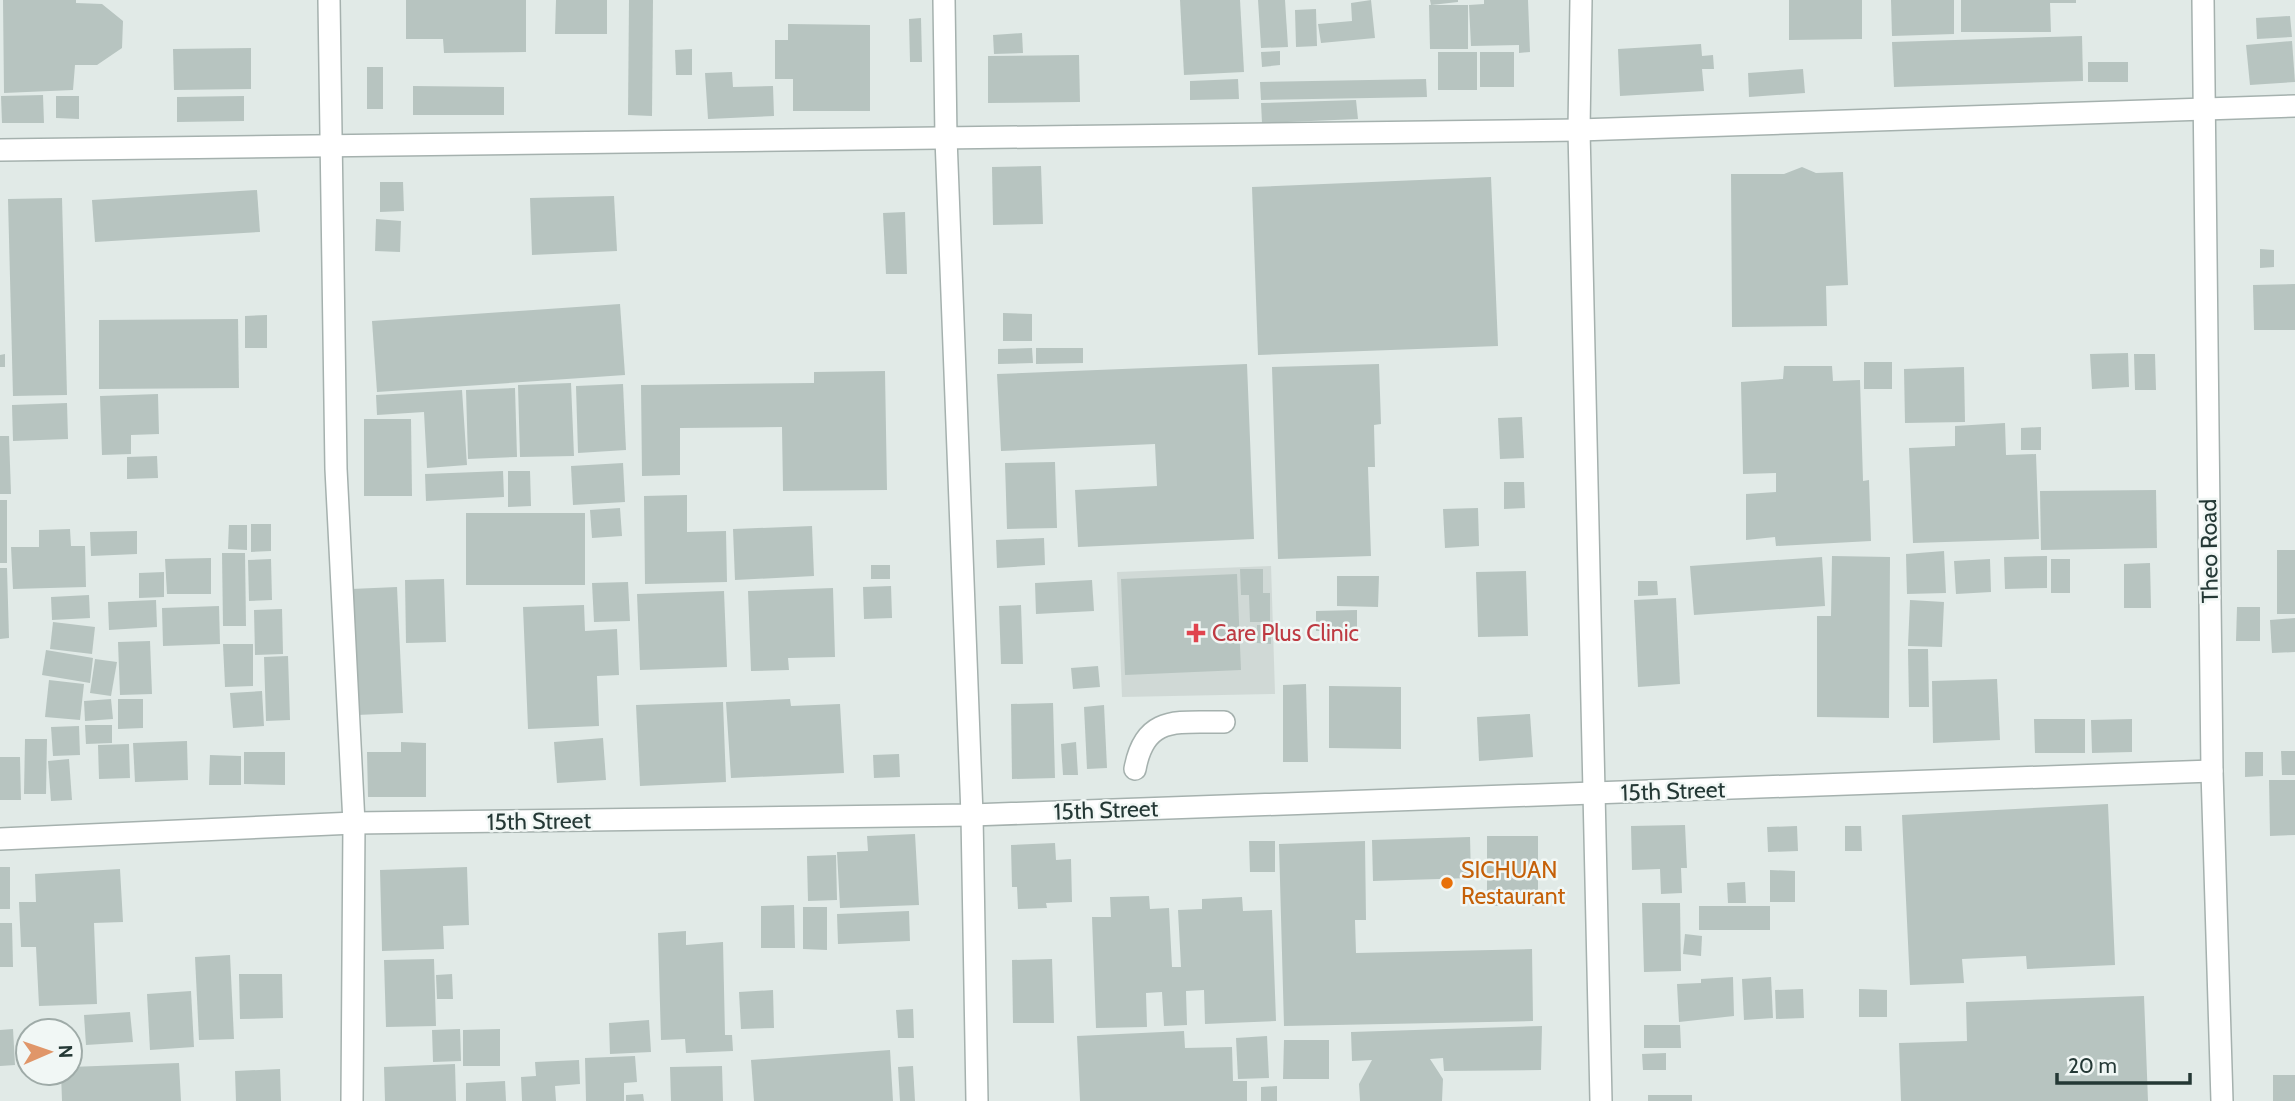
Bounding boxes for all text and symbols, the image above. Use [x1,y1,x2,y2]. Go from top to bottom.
street label: Theo Road [2194,499,2224,603]
place label: Care Plus Clinic [1212,619,1359,647]
marker: Care Plus Clinic [1186,623,1206,643]
street label: 15th Street [1620,775,1726,807]
street label: 15th Street [1053,794,1159,826]
street label: 15th Street [487,806,592,836]
place label: SICHUAN Restaurant [1461,856,1565,910]
marker: SICHUAN Restaurant [1439,875,1455,891]
north arrow [14,1017,84,1087]
scale bar [2057,1042,2190,1086]
text: N [54,1044,77,1059]
text: 20 m [2068,1053,2117,1078]

